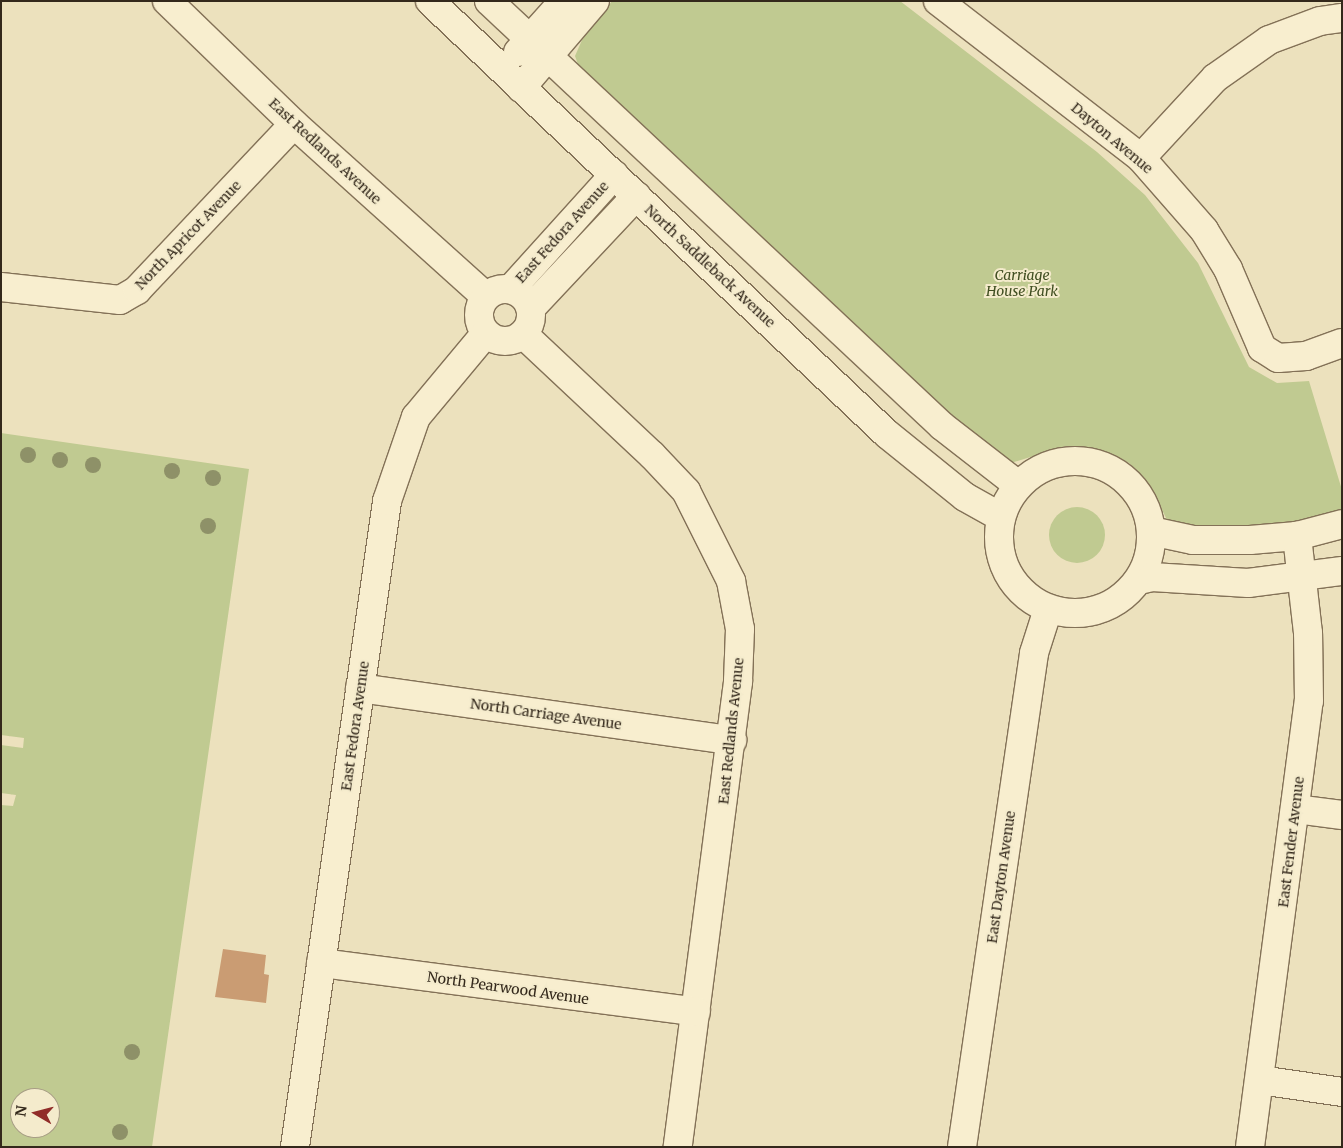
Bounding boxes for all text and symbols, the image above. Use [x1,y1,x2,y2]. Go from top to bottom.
street label: East Redlands Avenue [265,95,385,207]
street label: Dayton Avenue [1068,99,1156,177]
street label: North Apricot Avenue [132,177,244,293]
street label: East Fedora Avenue [512,178,612,286]
street label: North Saddleback Avenue [641,201,779,331]
park label: Carriage House Park [986,267,1058,300]
street label: East Redlands Avenue [715,657,747,805]
street label: East Fedora Avenue [338,660,372,792]
street label: North Carriage Avenue [469,695,623,733]
street label: East Fender Avenue [1275,776,1307,908]
street label: East Dayton Avenue [983,810,1019,944]
street label: North Pearwood Avenue [426,968,590,1008]
north arrow [10,1088,60,1138]
text: N [11,1104,31,1118]

